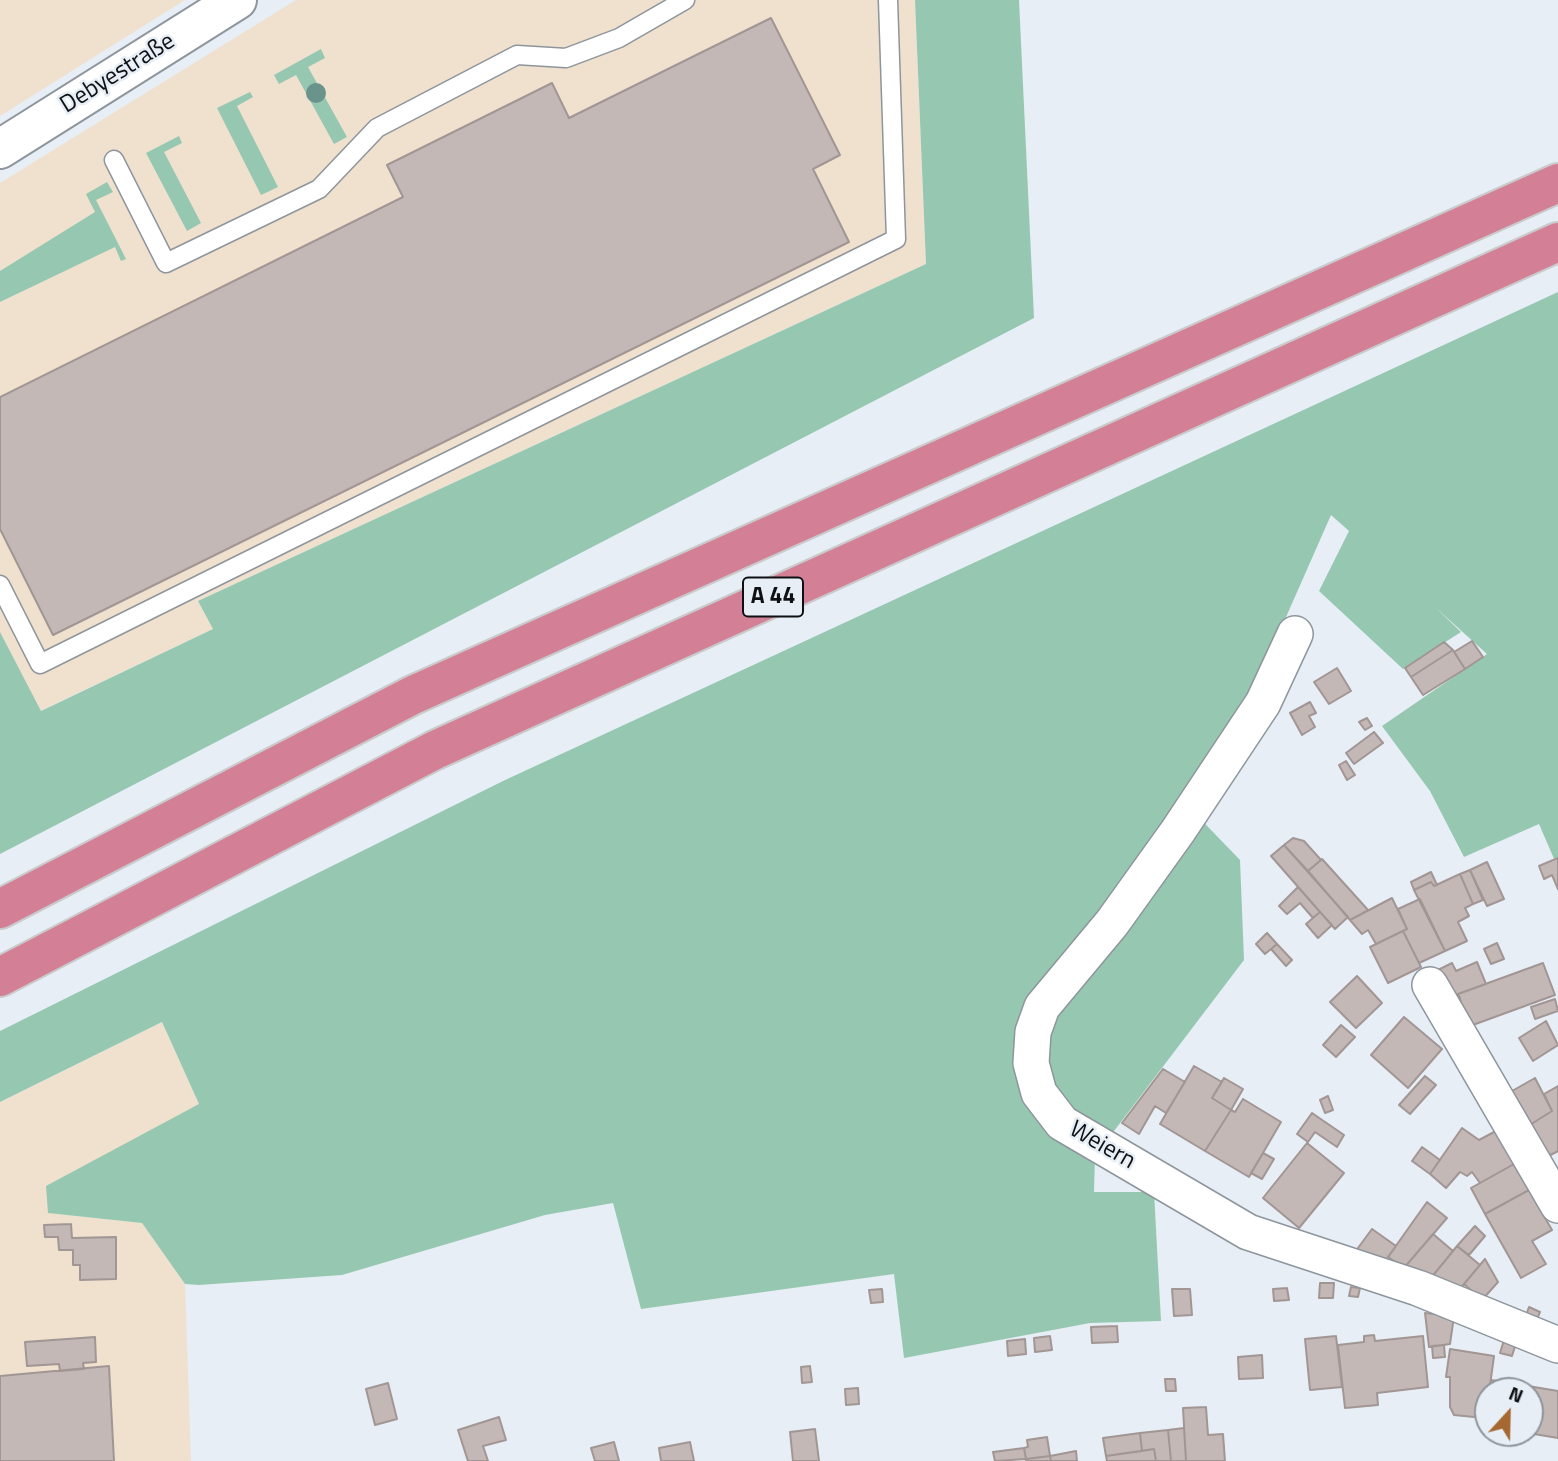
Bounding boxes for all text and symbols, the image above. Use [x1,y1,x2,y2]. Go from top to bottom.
street label: Debyestraße [56,28,180,120]
road number: A 44 [743,578,803,617]
street label: Weiern [1064,1116,1140,1176]
north arrow [1474,1377,1544,1447]
text: N [1505,1378,1528,1410]

